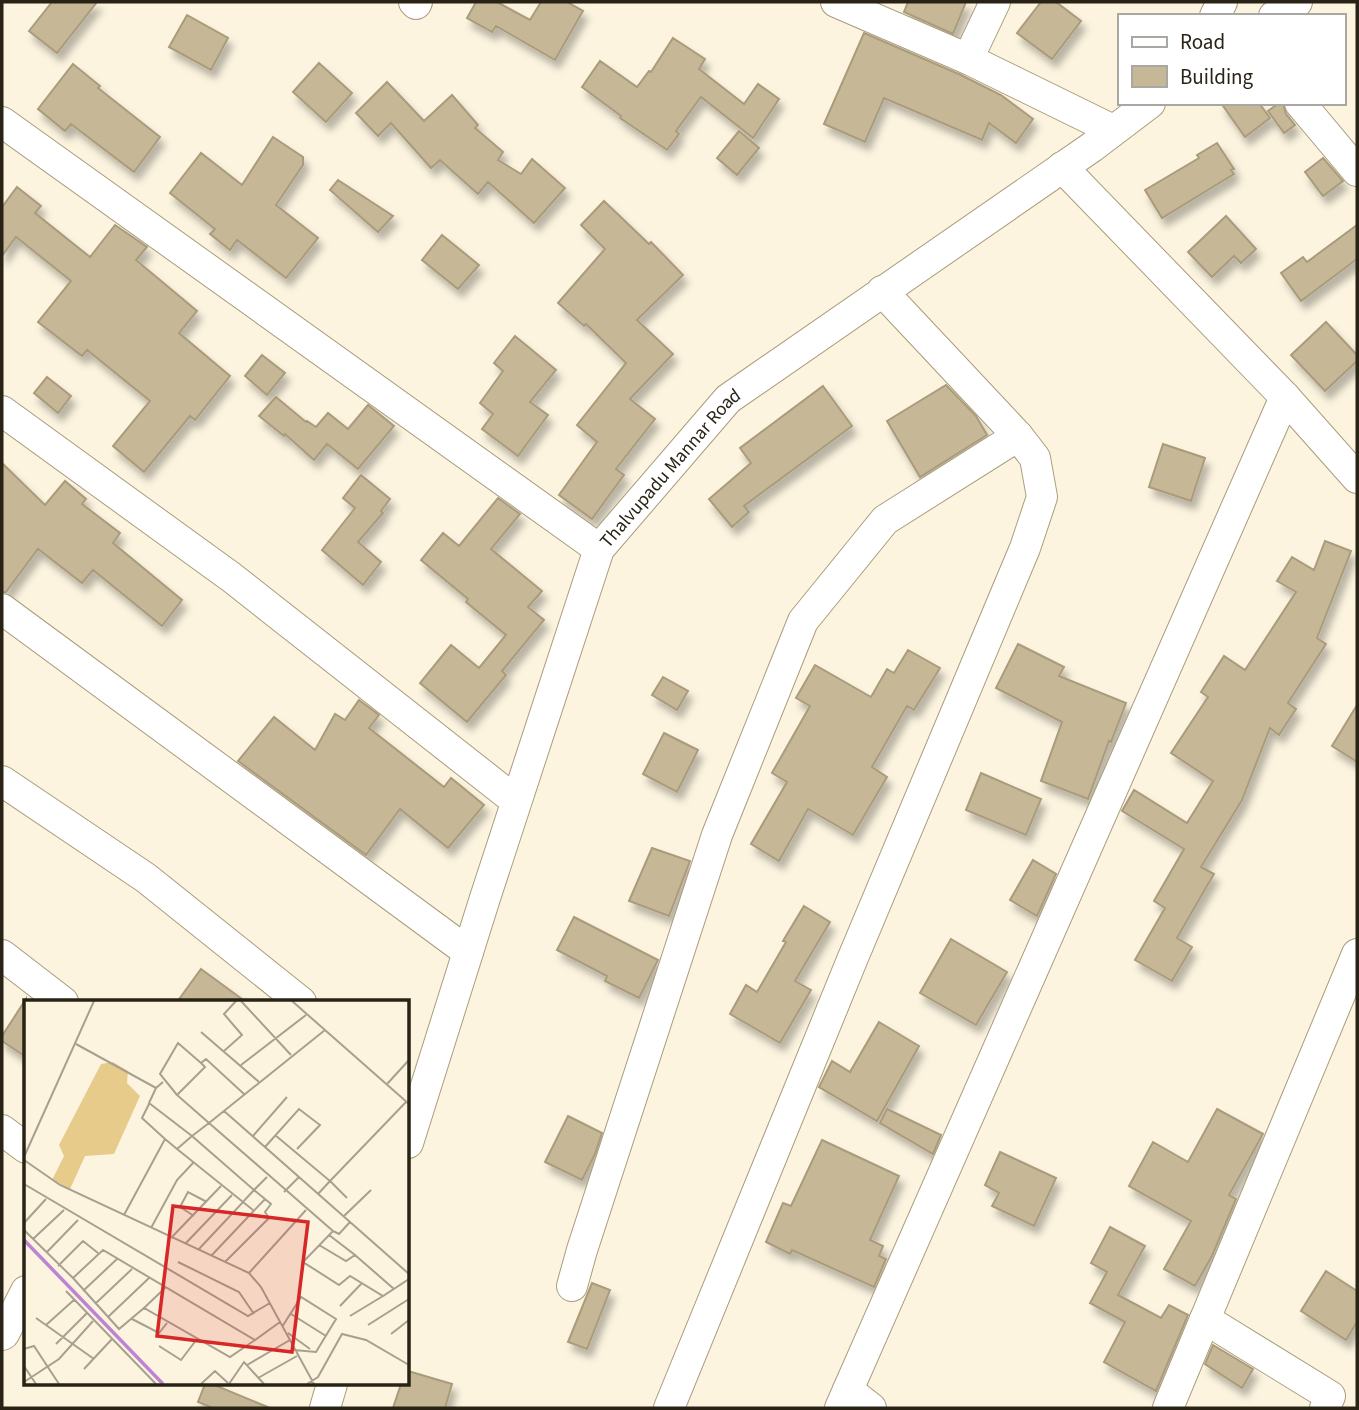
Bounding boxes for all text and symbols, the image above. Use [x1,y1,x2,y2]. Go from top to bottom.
legend [1118,14,1345,105]
text: Road [1180,27,1225,57]
text: Building [1180,62,1254,92]
street label: Thalvupadu Mannar Road [594,382,746,554]
inset map [24,1000,410,1386]

